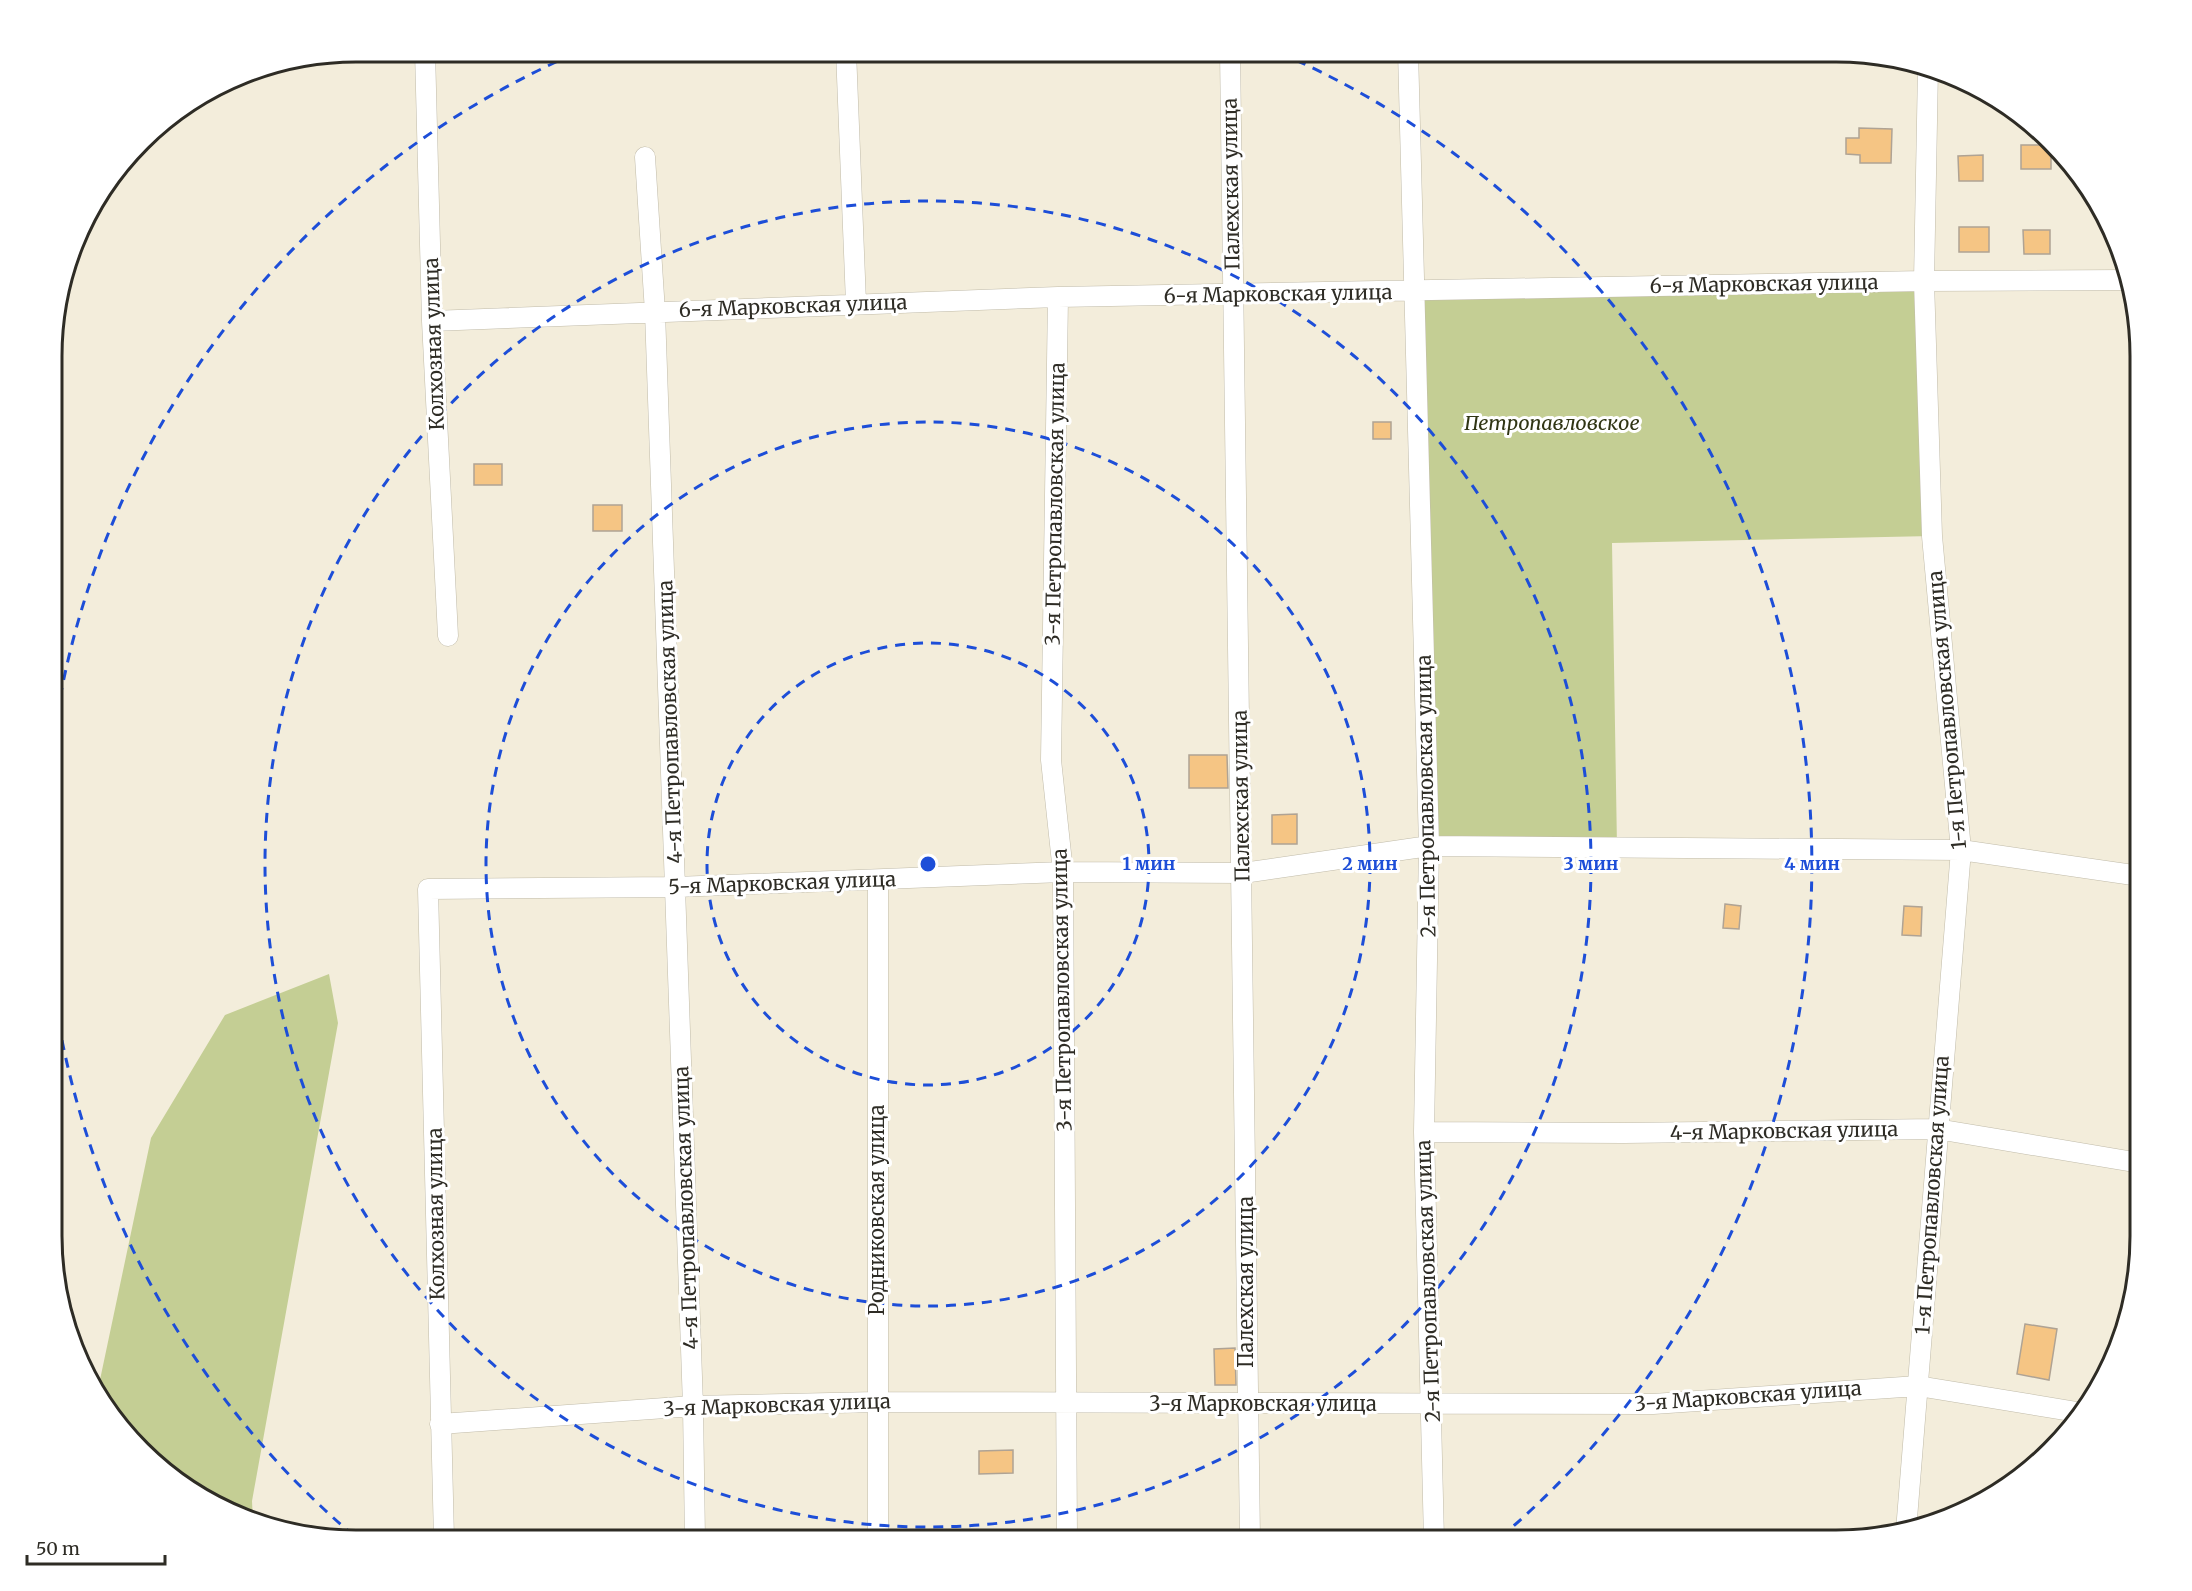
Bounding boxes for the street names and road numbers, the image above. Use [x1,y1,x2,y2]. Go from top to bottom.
street label: Палехская улица [1216,97,1245,270]
street label: Колхозная улица [418,257,449,431]
street label: 6-я Марковская улица [1650,269,1879,298]
street label: 6-я Марковская улица [1164,279,1393,308]
street label: 6-я Марковская улица [678,289,908,322]
street label: 3-я Петропавловская улица [1040,362,1069,646]
street label: 1-я Петропавловская улица [1922,569,1971,850]
street label: 4-я Петропавловская улица [652,579,687,864]
street label: 2-я Петропавловская улица [1411,654,1440,937]
street label: Палехская улица [1226,709,1255,882]
street label: 3-я Петропавловская улица [1047,848,1076,1132]
street label: 5-я Марковская улица [668,866,897,899]
street label: 1-я Петропавловская улица [1909,1054,1954,1335]
street label: 4-я Петропавловская улица [668,1065,703,1350]
street label: Родниковская улица [864,1104,889,1316]
street label: 4-я Марковская улица [1670,1116,1899,1145]
street label: Колхозная улица [421,1127,450,1301]
street label: 2-я Петропавловская улица [1410,1139,1445,1423]
street label: Палехская улица [1233,1196,1258,1368]
street label: 3-я Марковская улица [1634,1375,1863,1416]
street label: 3-я Марковская улица [663,1388,891,1421]
street label: 3-я Марковская улица [1149,1391,1377,1416]

